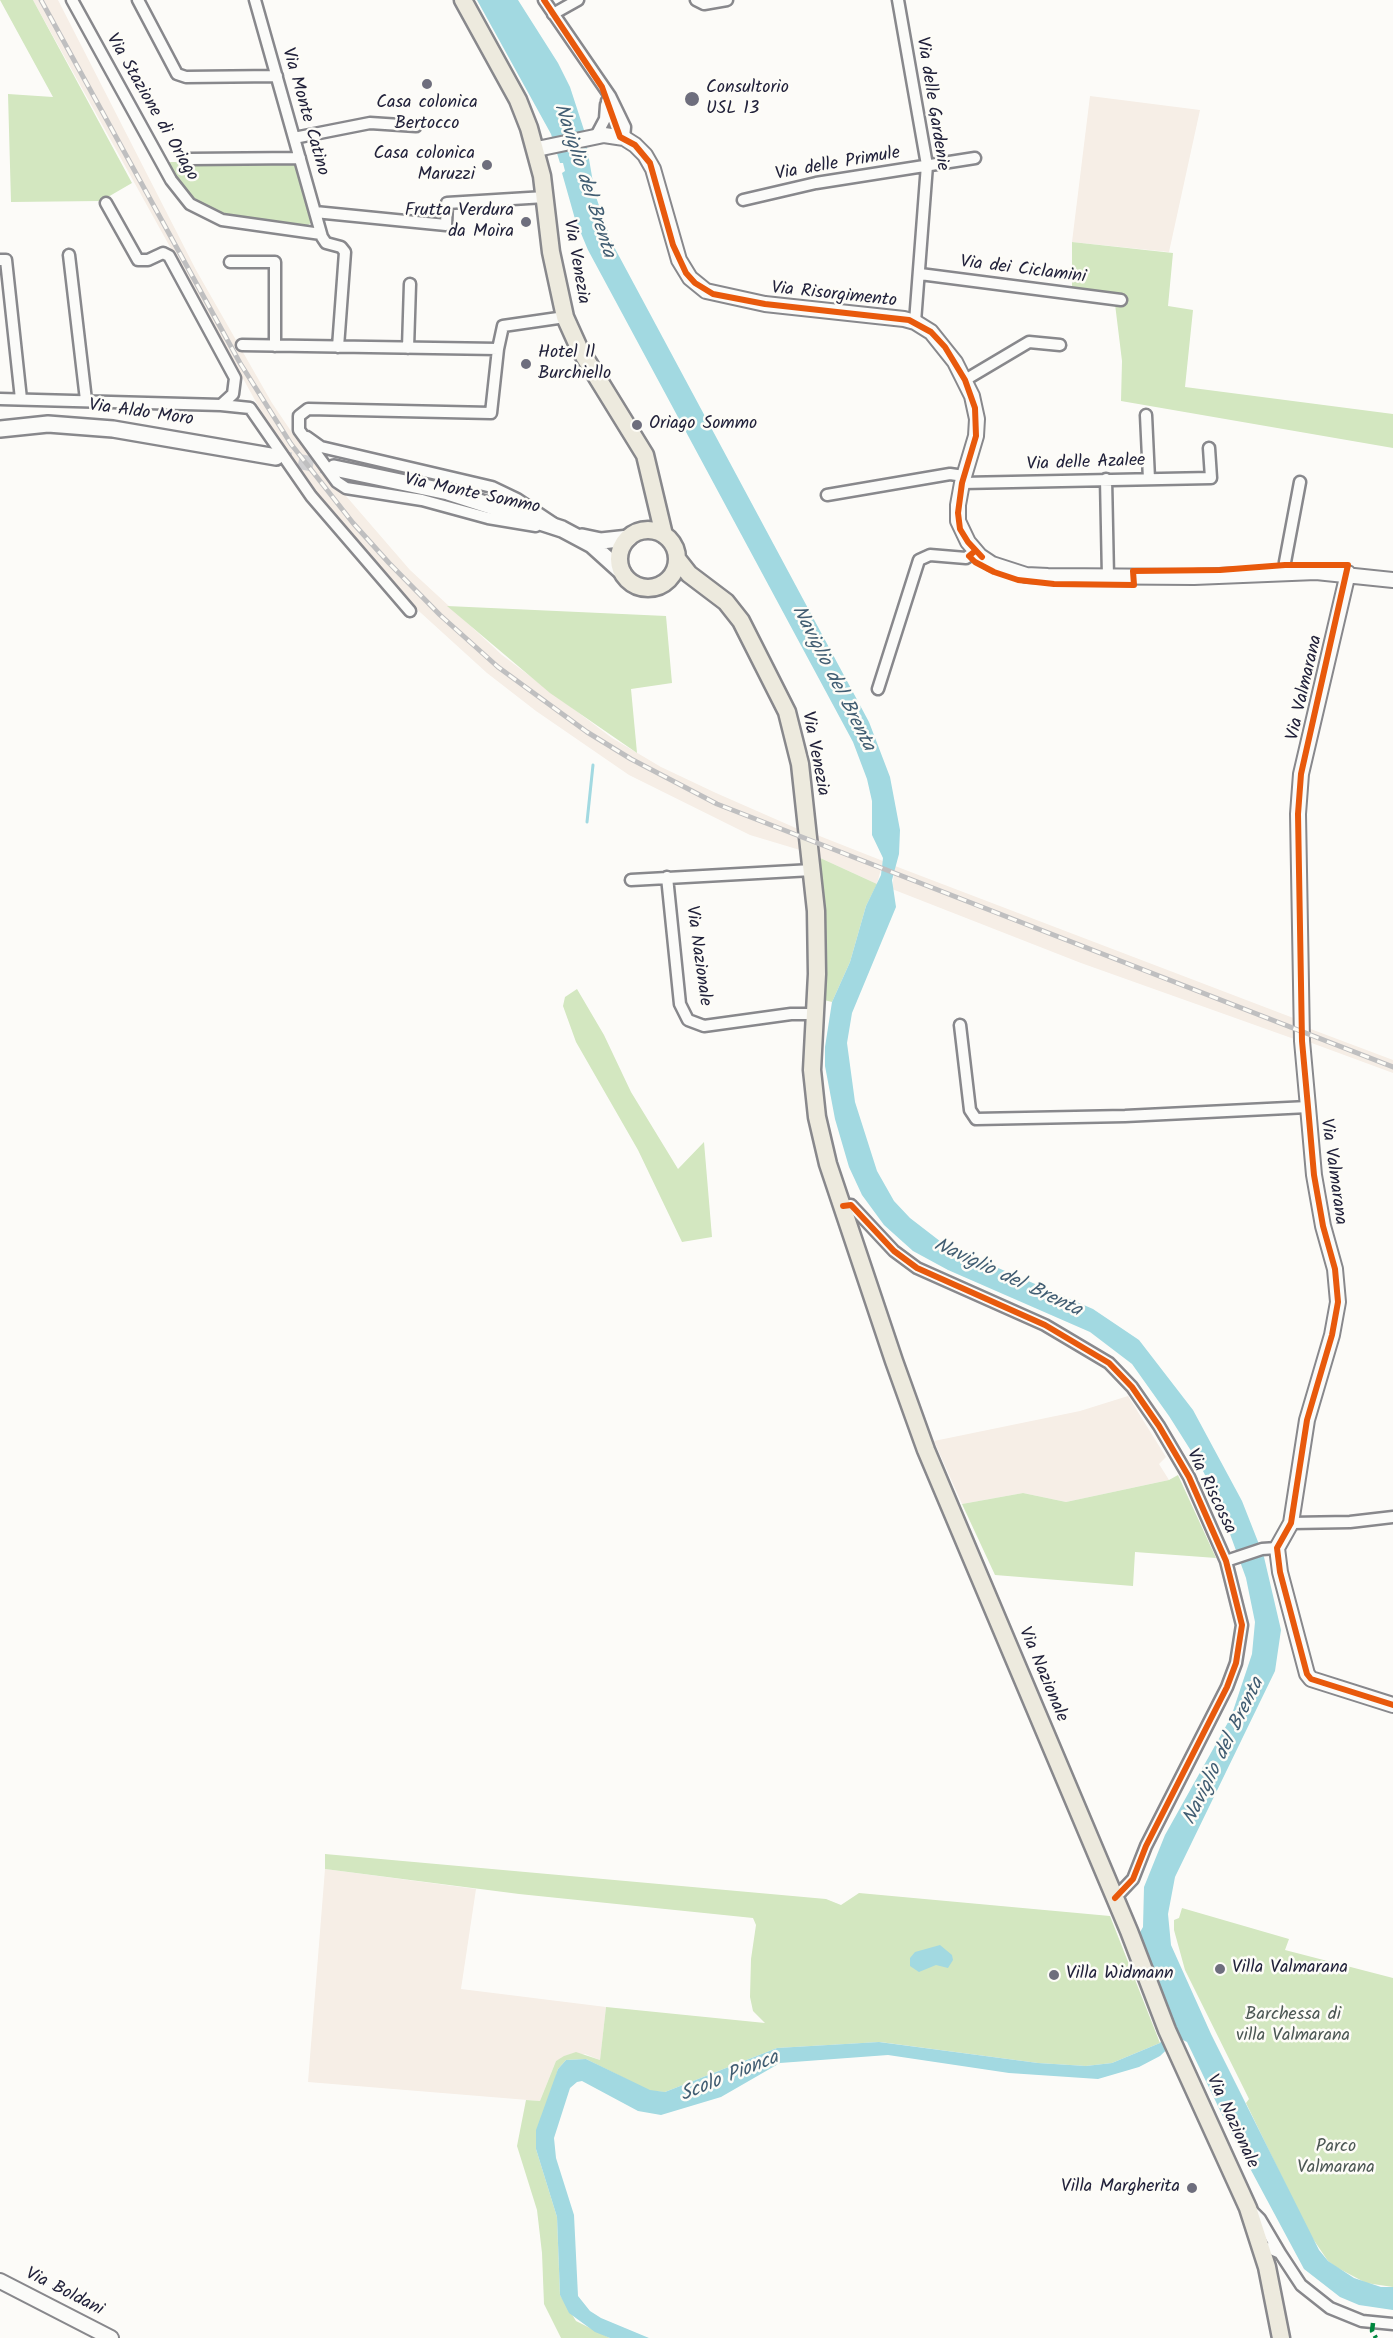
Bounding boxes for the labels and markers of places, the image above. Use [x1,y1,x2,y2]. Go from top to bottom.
marker: Casa colonica Bertocco [420,77,434,91]
place label: Consultorio USL 13 [706,78,789,121]
marker: Consultorio USL 13 [683,90,701,108]
place label: Casa colonica Bertocco [376,93,478,136]
place label: Casa colonica Maruzzi [373,144,475,186]
marker: Casa colonica Maruzzi [480,158,494,172]
place label: Frutta Verdura da Moira [405,201,514,244]
marker: Frutta Verdura da Moira [519,215,533,229]
place label: Hotel Il Burchiello [538,343,611,386]
marker: Hotel Il Burchiello [519,357,533,371]
place label: Oriago Sommo [649,414,757,436]
marker: Oriago Sommo [630,418,644,432]
place label: Villa Valmarana [1232,1958,1348,1980]
marker: Villa Valmarana [1213,1962,1227,1976]
place label: Villa Widmann [1066,1964,1174,1986]
marker: Villa Widmann [1047,1968,1061,1982]
place label: Villa Margherita [1061,2177,1180,2199]
marker: Villa Margherita [1185,2181,1199,2195]

